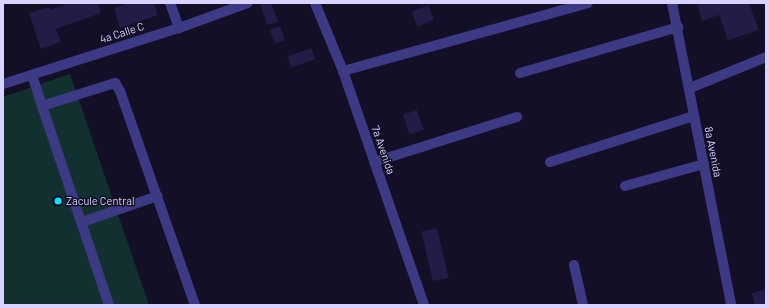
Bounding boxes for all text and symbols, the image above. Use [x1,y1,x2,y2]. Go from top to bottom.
street label: 4a Calle C [98,20,146,46]
street label: 7a Avenida [369,124,397,176]
street label: 8a Avenida [702,126,724,178]
place label: Zacule Central [66,194,134,208]
marker: Zacule Central [53,196,63,206]

